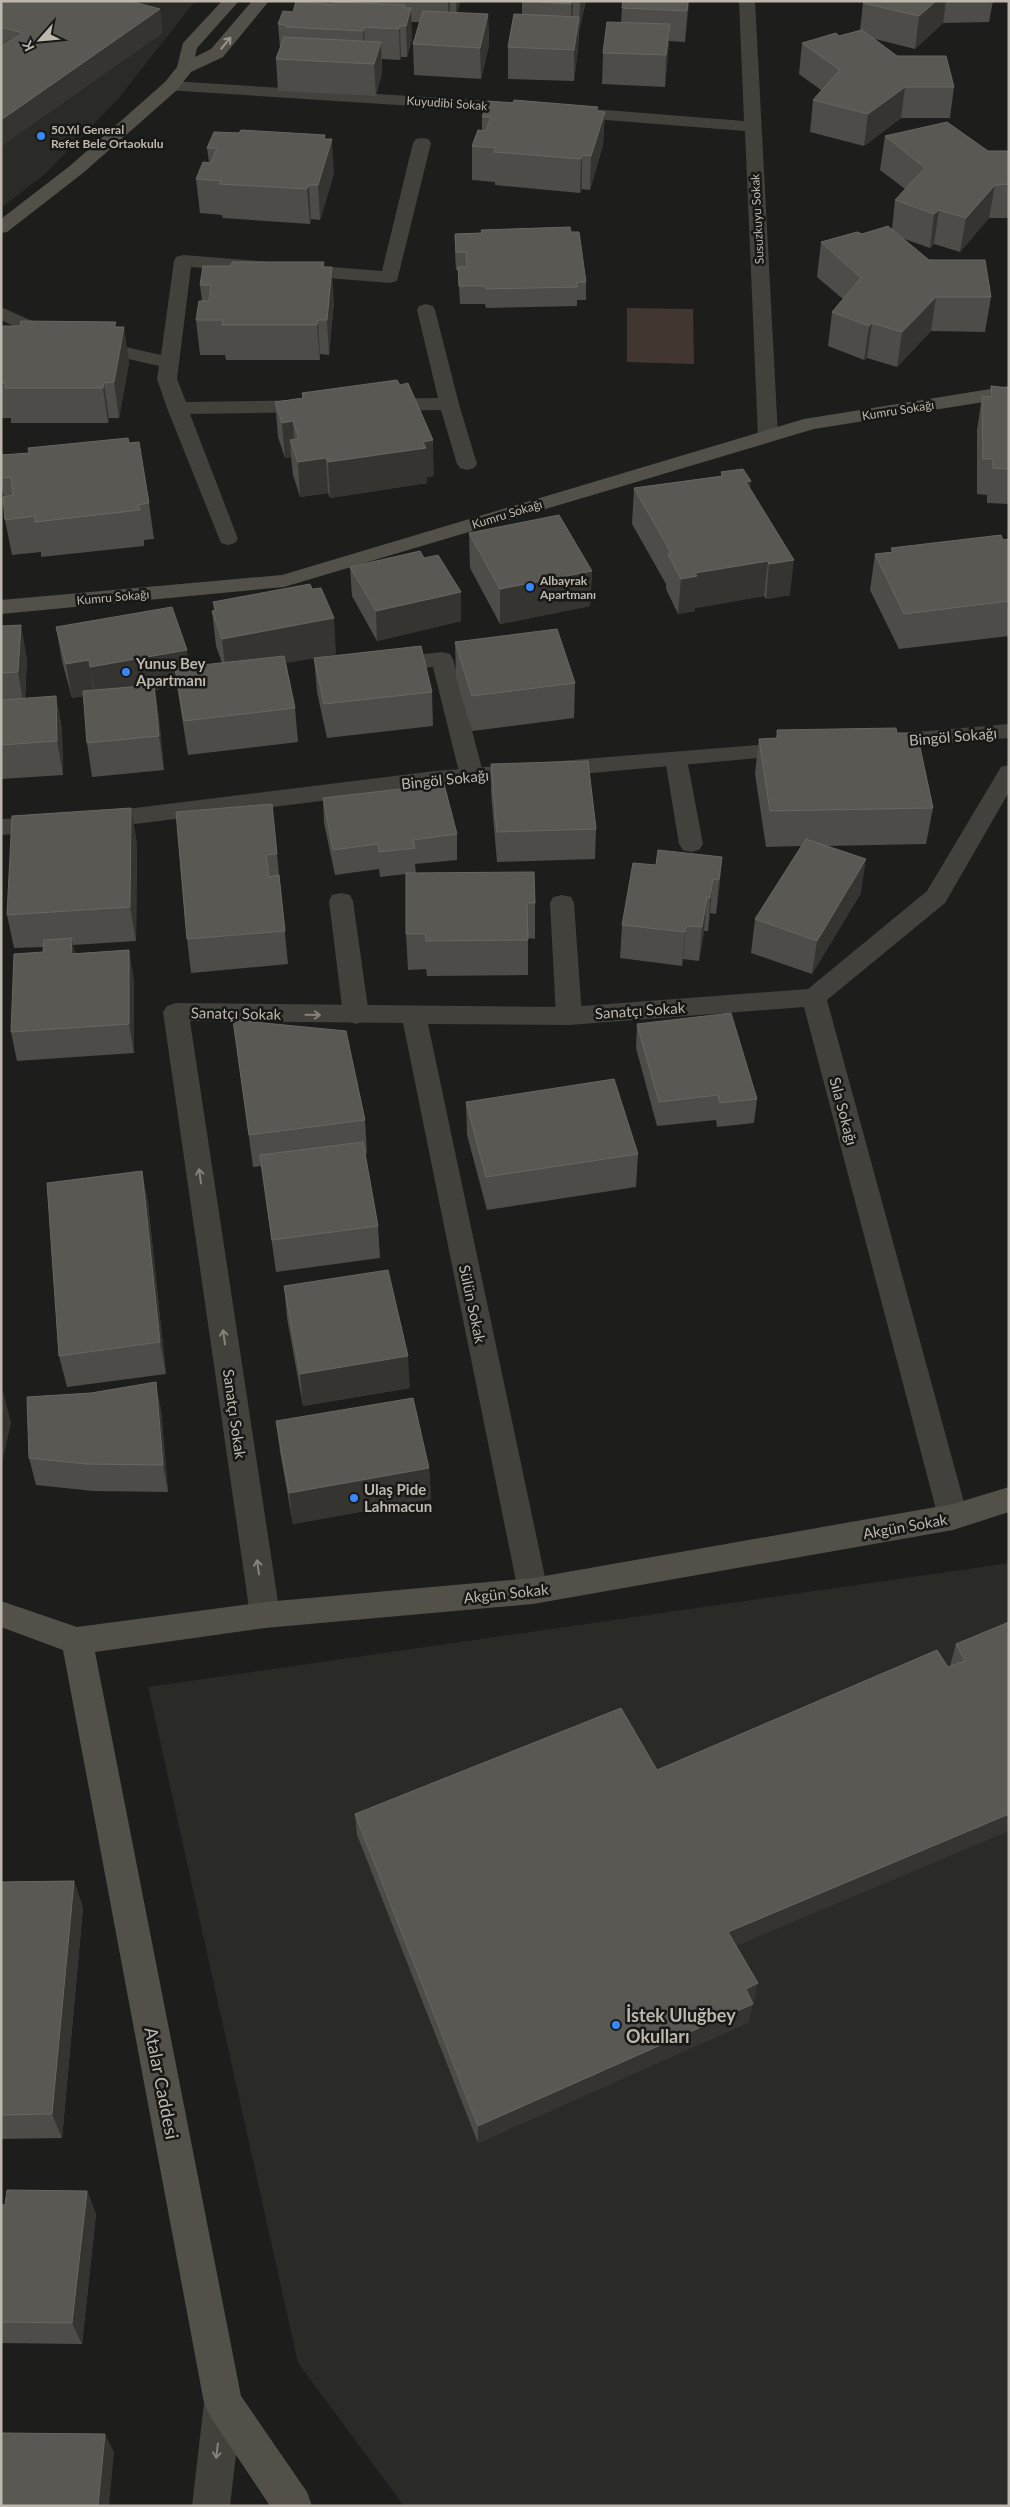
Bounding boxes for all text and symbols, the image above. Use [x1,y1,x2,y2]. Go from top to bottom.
north arrow [15,15,65,65]
one-way arrow [220,36,232,49]
text: K [18,38,38,54]
street label: Kuyudibi Sokak [406,93,489,113]
place label: 50.Yıl General Refet Bele Ortaokulu [51,122,164,151]
marker: 50.Yıl General Refet Bele Ortaokulu [35,130,47,142]
street label: Susuzkuyu Sokak [747,172,767,265]
street label: Kumru Sokağı [861,397,935,423]
street label: Kumru Sokağı [470,496,544,532]
place label: Albayrak Apartmanı [539,573,596,602]
marker: Albayrak Apartmanı [524,581,536,593]
street label: Kumru Sokağı [76,586,150,608]
place label: Yunus Bey Apartmanı [135,654,206,689]
marker: Yunus Bey Apartmanı [120,666,132,678]
street label: Bingöl Sokağı [908,723,998,749]
street label: Bingöl Sokağı [400,765,490,793]
street label: Sanatçı Sokak [594,998,686,1022]
street label: Sanatçı Sokak [191,1003,282,1023]
one-way arrow [305,1010,321,1019]
street label: Sıla Sokağı [826,1075,862,1147]
one-way arrow [195,1168,205,1184]
street label: Sülün Sokak [456,1263,490,1345]
one-way arrow [219,1329,229,1345]
street label: Sanatçı Sokak [220,1368,250,1460]
place label: Ulaş Pide Lahmacun [364,1480,432,1515]
marker: Ulaş Pide Lahmacun [348,1492,360,1504]
street label: Akgün Sokak [861,1510,949,1542]
one-way arrow [252,1559,262,1575]
street label: Akgün Sokak [463,1580,550,1606]
place label: İstek Uluğbey Okulları [626,2004,736,2047]
marker: İstek Uluğbey Okulları [610,2019,622,2031]
street label: Atalar Caddesi [140,2025,184,2141]
one-way arrow [212,2443,222,2459]

